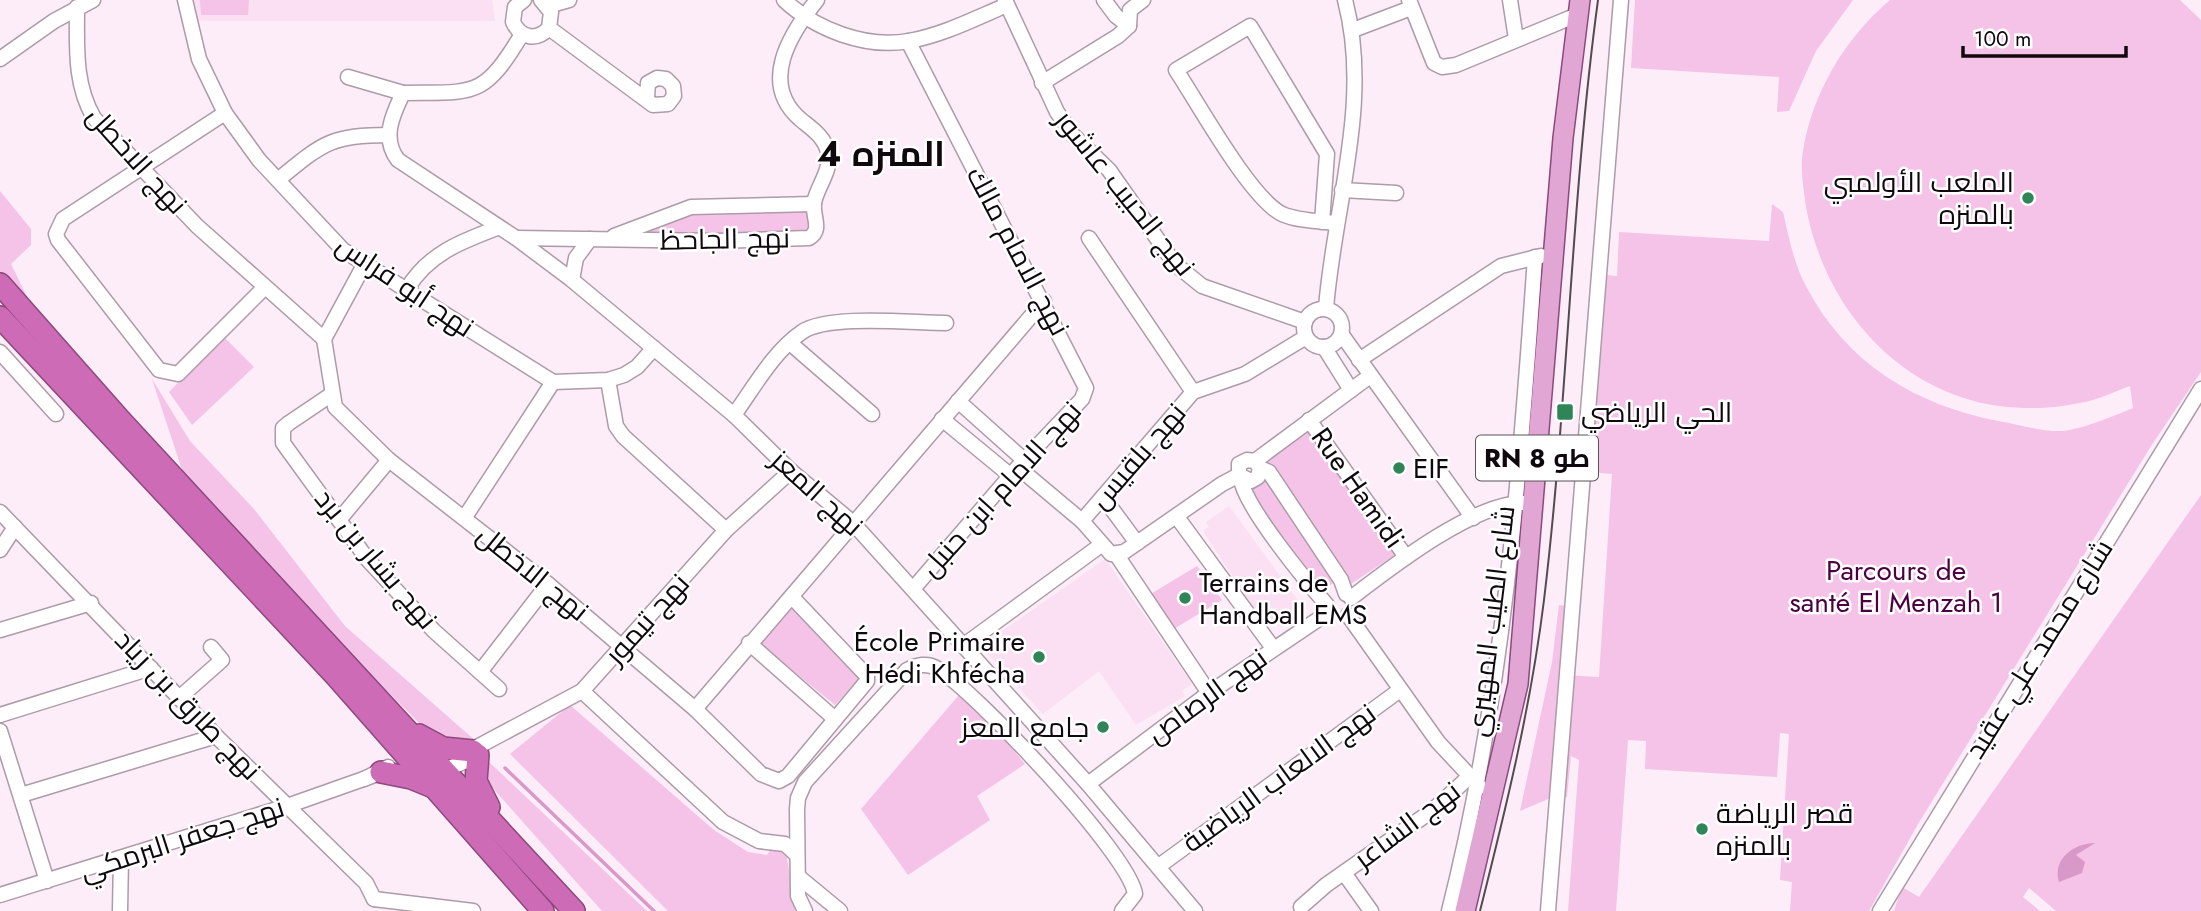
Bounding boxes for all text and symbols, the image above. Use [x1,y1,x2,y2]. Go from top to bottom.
scale bar [1963,14,2126,58]
text: 100 m [1974,24,2031,54]
street label: نهج الاخطل [77,97,197,223]
street label: نهج الحبيب عاشور [1044,100,1205,285]
district label: المنزه 4 [817,129,945,179]
street label: نهج الامام مالك [956,159,1080,343]
place label: الملعب الأولمبي بالمنزه [1824,162,2014,235]
marker: الملعب الأولمبي بالمنزه [2020,190,2036,206]
street label: نهج الجاحظ [660,217,790,261]
street label: نهج أبو فراس [328,225,482,347]
street label: نهج الامام ابن حنبل [911,392,1091,586]
place label: الحي الرياضي [1581,392,1732,434]
street label: نهج بلقيس [1080,394,1196,518]
marker: الحي الرياضي [1555,402,1575,422]
street label: Rue Hamidi [1301,419,1415,557]
road number: RN 8 طو [1476,436,1598,480]
street label: نهج المعز [760,439,872,546]
place label: EIF [1413,448,1449,489]
marker: EIF [1391,460,1407,476]
street label: نهج بشار بن برد [305,480,447,638]
street label: شارع الطيب المهيري [1456,503,1527,739]
street label: نهج الاخطل [468,515,598,631]
street label: شارع محمد علي عقيد [1955,531,2124,767]
park label: Parcours de santé El Menzah 1 [1789,550,2003,623]
place label: Terrains de Handball EMS [1199,562,1367,635]
street label: نهج تيمور [594,564,699,675]
marker: Terrains de Handball EMS [1177,590,1193,606]
street label: نهج طارق بن زياد [105,621,271,789]
place label: École Primaire Hédi Khfécha [854,621,1025,694]
street label: نهج الرصاص [1138,638,1276,754]
marker: École Primaire Hédi Khfécha [1031,649,1047,665]
street label: نهج الالعاب الرياضية [1174,694,1384,862]
place label: جامع المعز [959,707,1089,748]
marker: جامع المعز [1095,719,1111,735]
street label: نهج الشاعر [1343,771,1469,880]
street label: نهج جعفر البرمكي [74,787,290,892]
place label: قصر الرياضة بالمنزه [1716,793,1853,866]
marker: قصر الرياضة بالمنزه [1694,821,1710,837]

